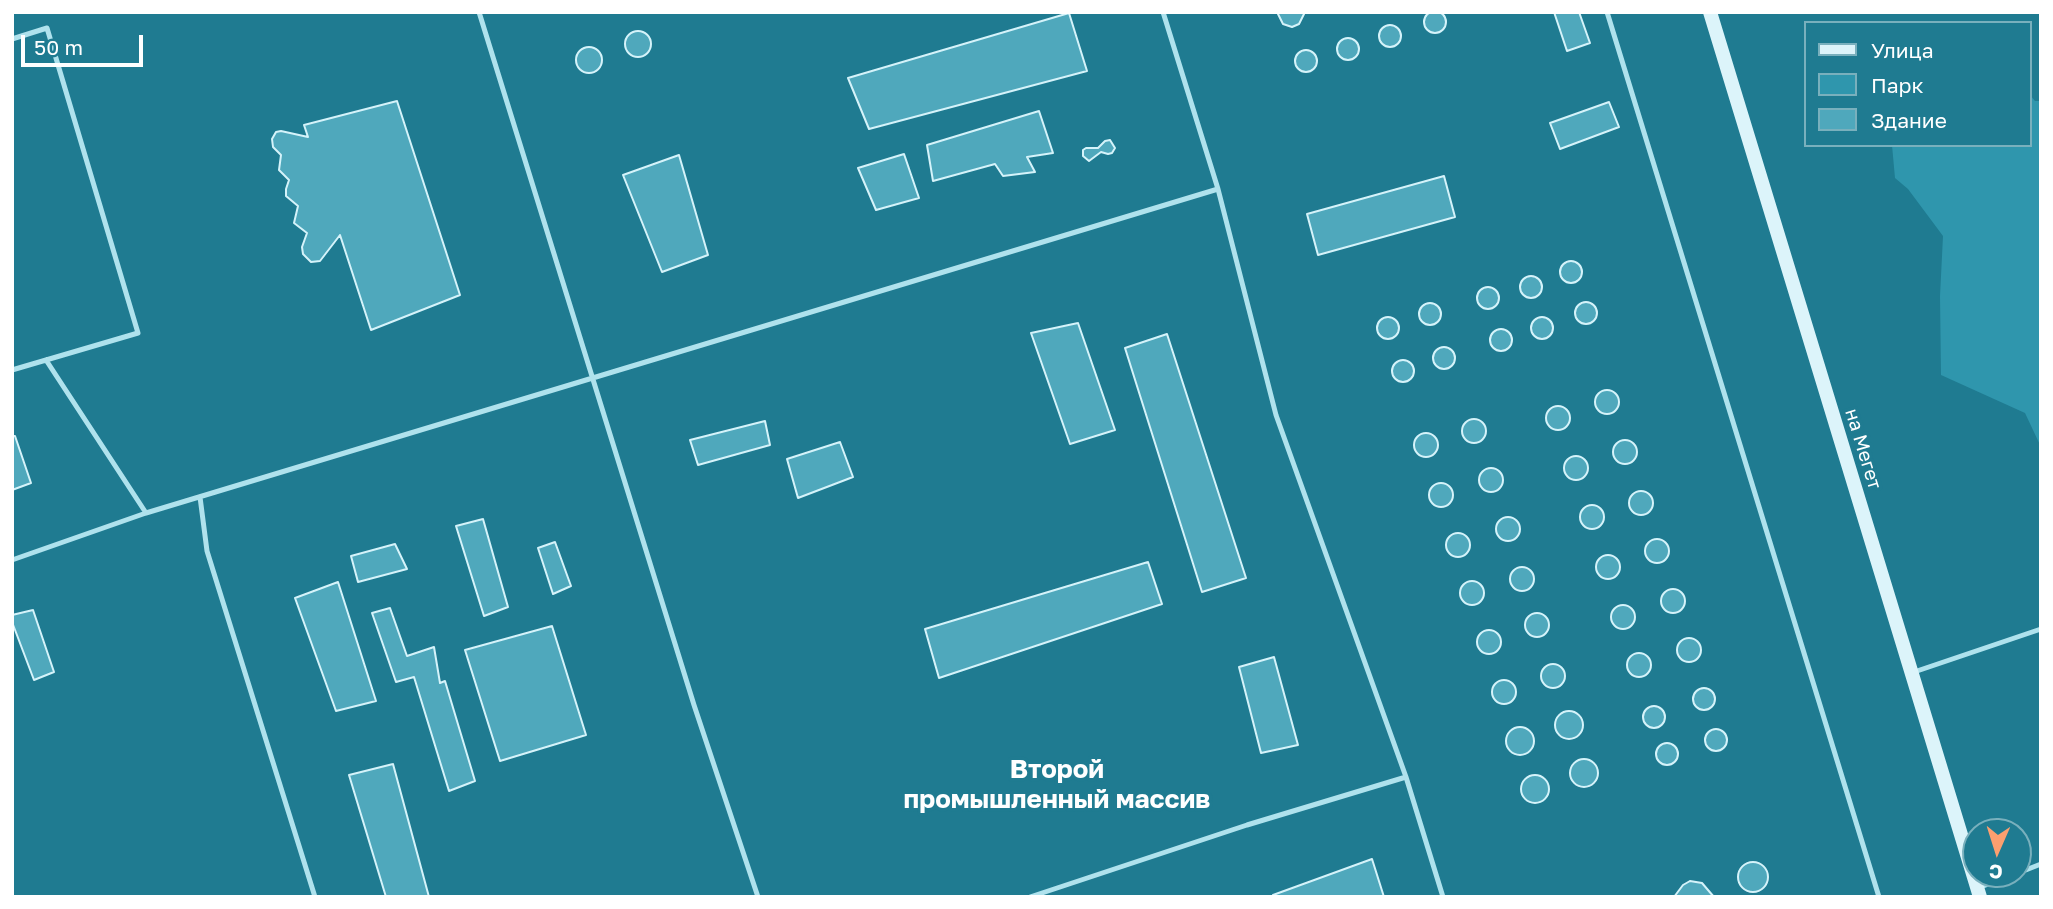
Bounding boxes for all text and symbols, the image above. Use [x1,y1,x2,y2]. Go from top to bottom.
scale bar [24,21,147,65]
legend [1804,21,2032,147]
text: 50 m [34,34,83,60]
text: Улица [1871,37,1934,63]
text: Парк [1871,72,1924,98]
text: Здание [1871,107,1947,133]
street label: на Мегет [1840,406,1886,492]
district label: Второй промышленный массив [904,754,1210,816]
north arrow [1962,818,2032,888]
text: С [1989,861,2003,884]

